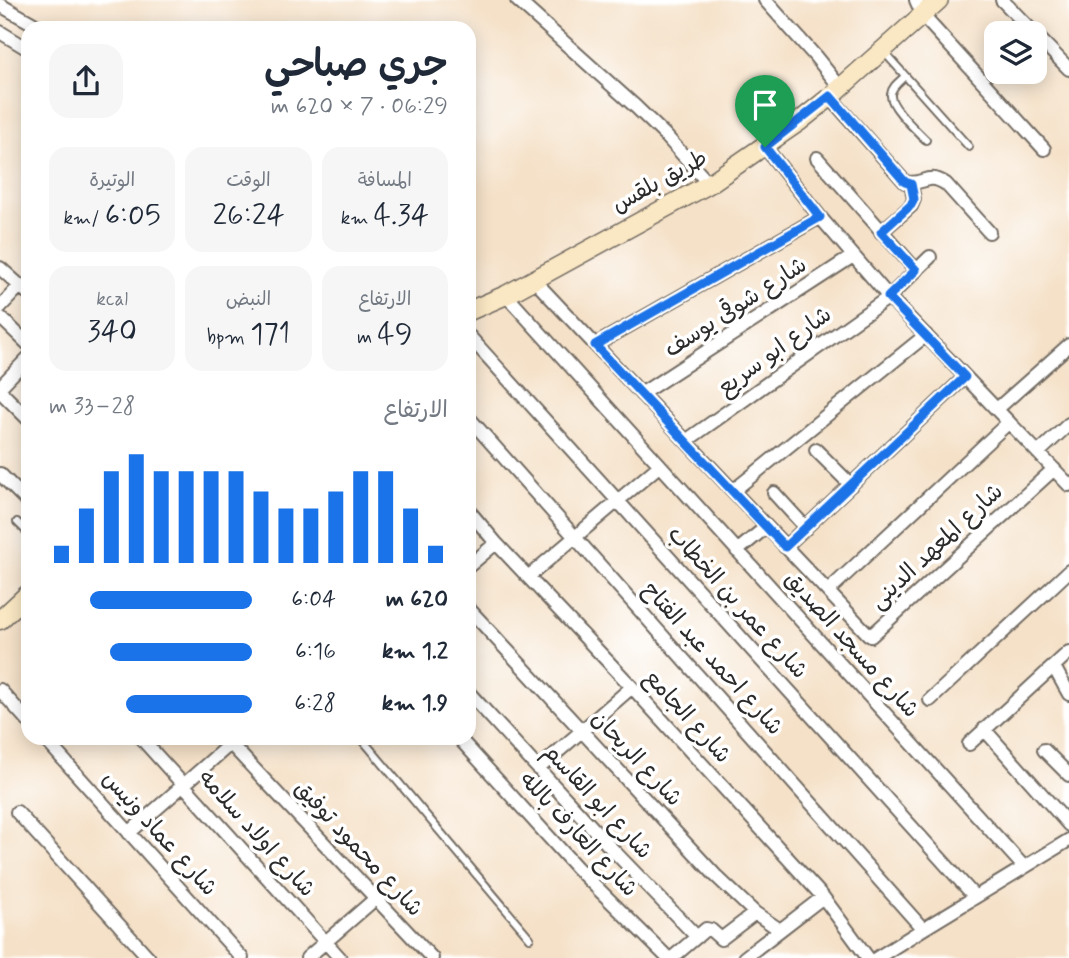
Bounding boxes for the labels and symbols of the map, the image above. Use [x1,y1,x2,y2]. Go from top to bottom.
pin [735,75,795,147]
street label: طريق بلقس [607,143,713,221]
street label: شارع شوقى يوسف [658,250,813,365]
street label: شارع ابو سريع [712,300,838,404]
street label: شارع المعهد الدينى [864,477,1010,617]
street label: شارع عمر بن الخطاب [660,520,814,686]
street label: شارع مسجد الصديق [777,565,925,725]
street label: شارع احمد عبد الفتاح [635,576,789,742]
street label: شارع الجامع [637,664,737,770]
street label: شارع الريحان [584,705,688,813]
street label: شارع ابو القاسم [535,738,658,867]
street label: شارع اولاد سلامه [191,764,321,904]
street label: شارع عماد ونيس [95,765,223,903]
street label: شارع العارف بالله [512,766,644,904]
street label: شارع محمود توفيق [287,774,429,924]

